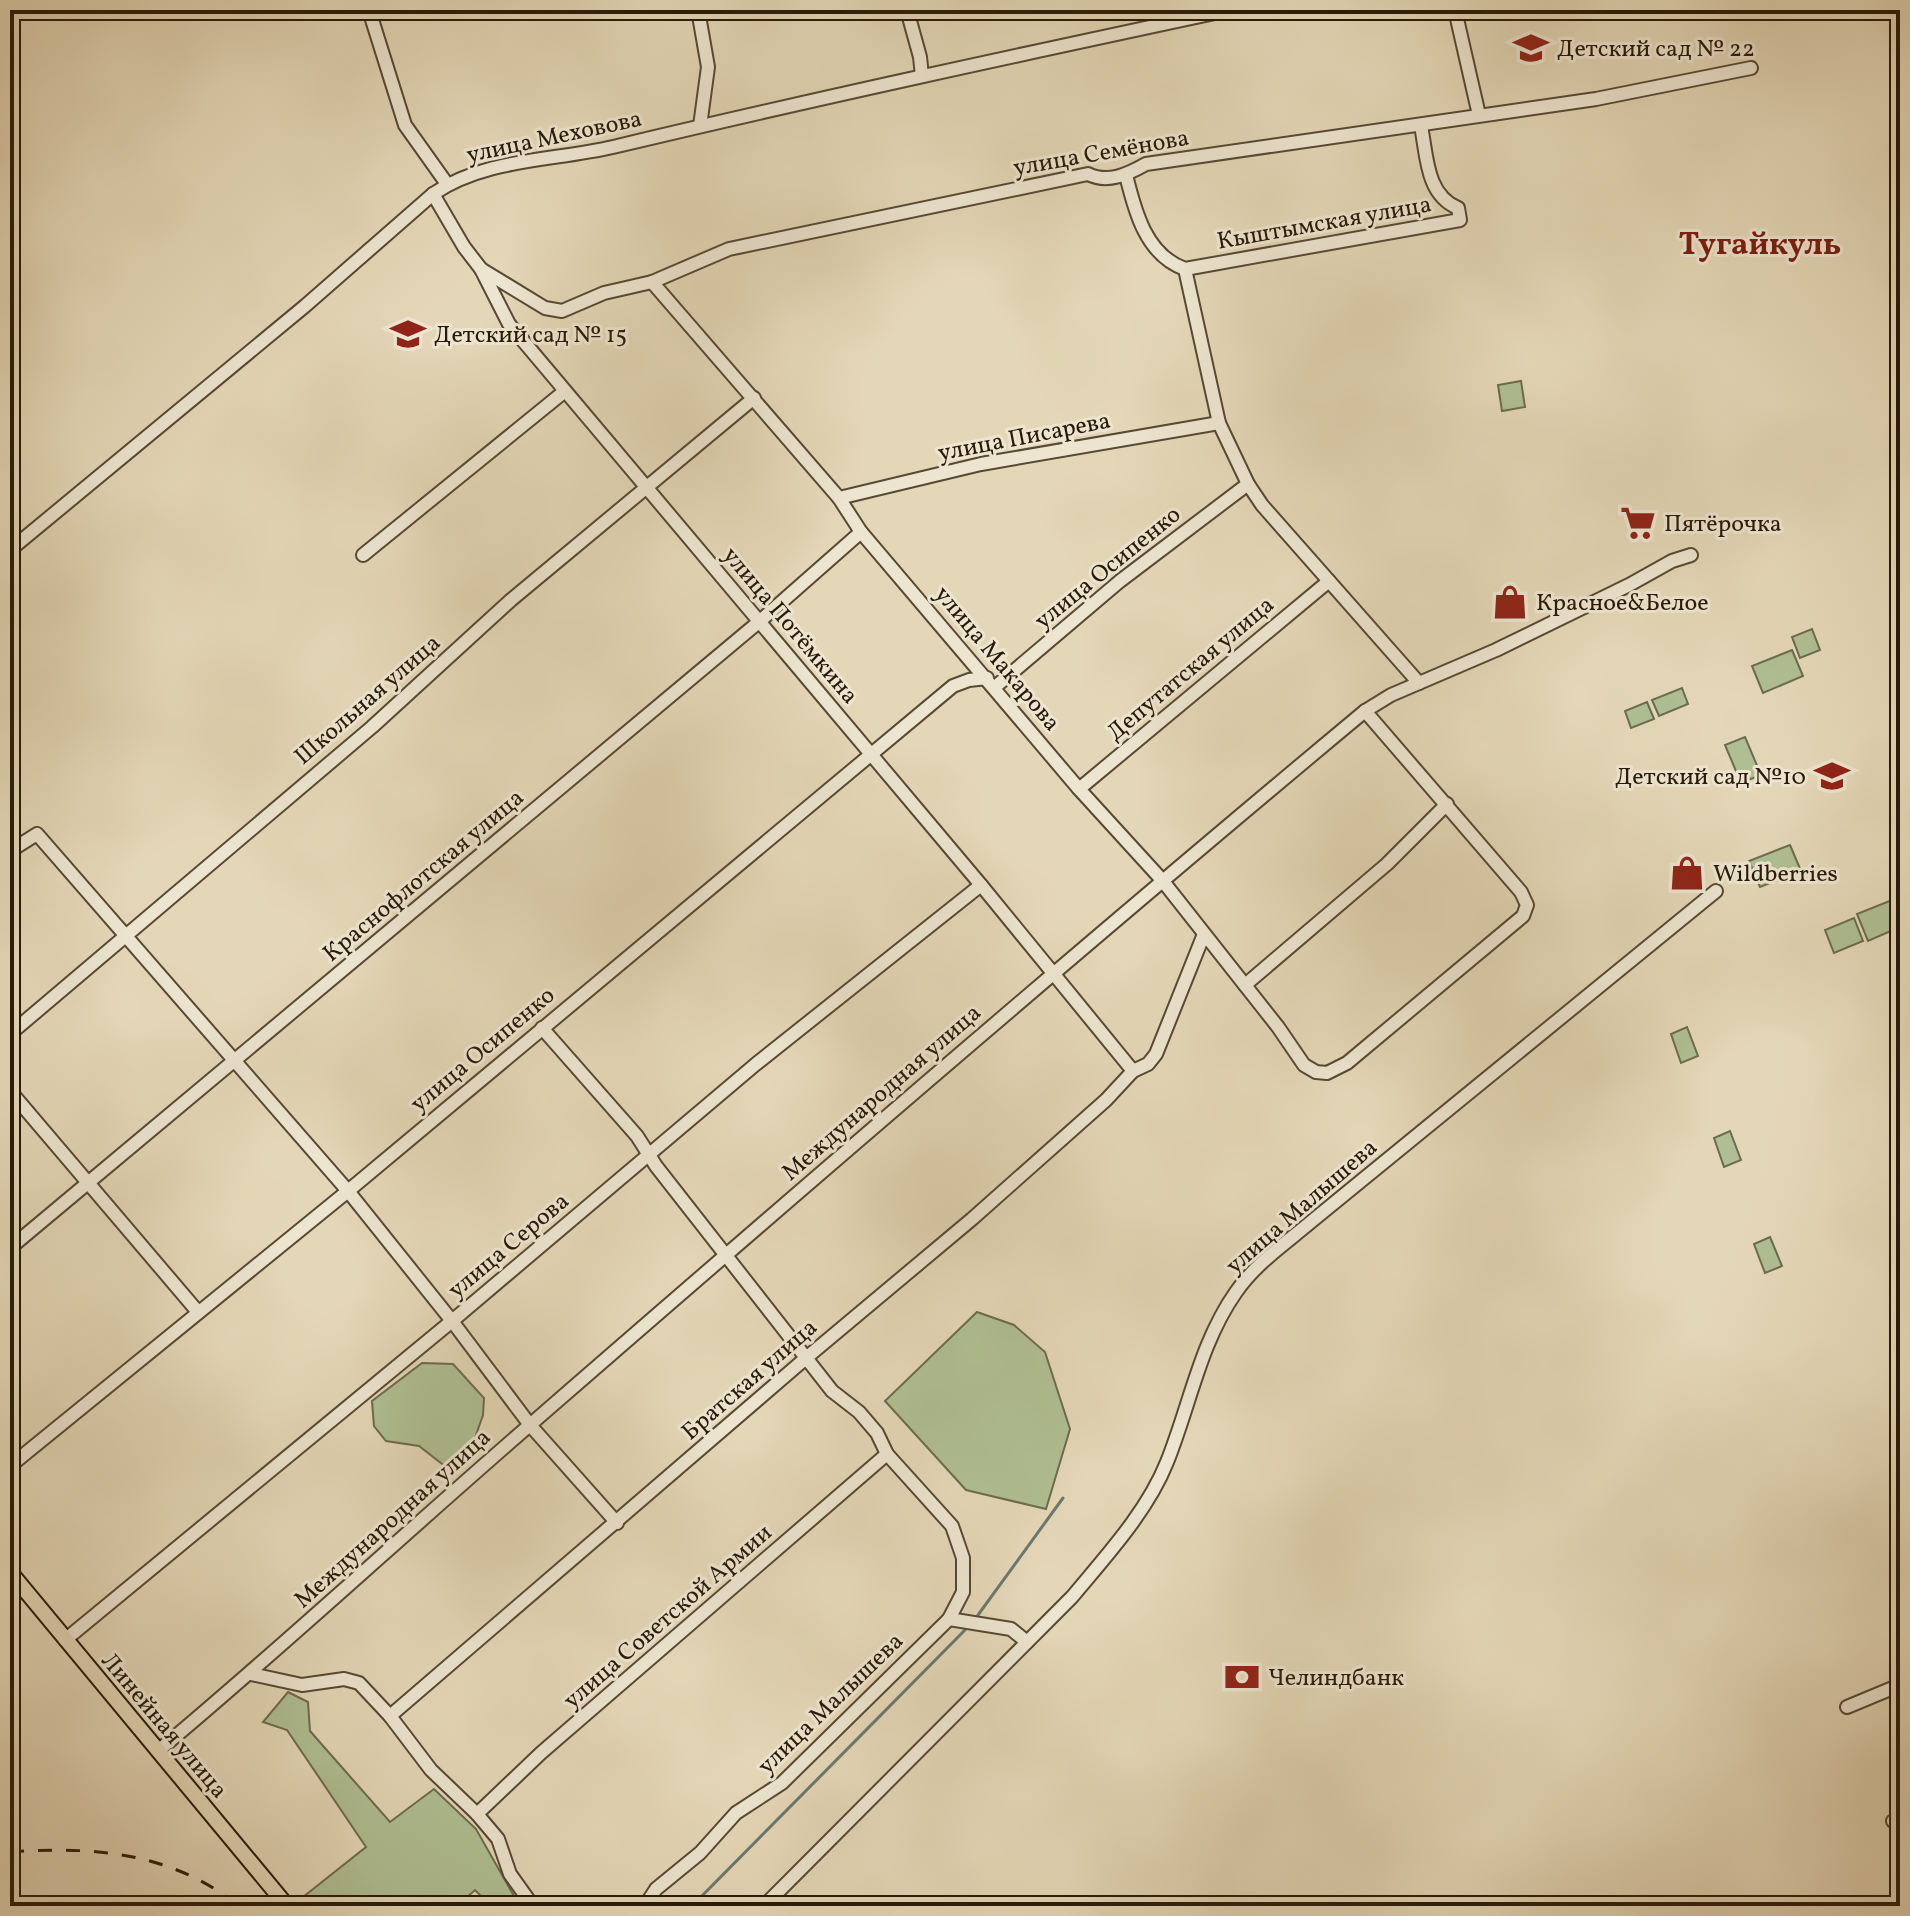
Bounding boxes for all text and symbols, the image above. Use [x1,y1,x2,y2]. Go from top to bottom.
school or university icon: Детский сад № 22 [1512,29,1550,67]
place label: Детский сад № 22 [1557,33,1755,67]
street label: улица Меховова [463,103,645,173]
street label: улица Семёнова [1011,122,1192,186]
street label: Кыштымская улица [1214,188,1434,260]
district label: Тугайкуль [1679,224,1841,268]
school or university icon: Детский сад № 15 [389,315,427,353]
place label: Детский сад № 15 [434,319,627,353]
street label: улица Писарева [935,405,1114,471]
street label: улица Осипенко [1028,499,1189,638]
supermarket icon: Пятёрочка [1619,504,1657,542]
place label: Пятёрочка [1664,508,1782,542]
street label: улица Потёмкина [713,540,865,712]
street label: улица Макарова [925,579,1068,739]
shop icon: Красное&Белое [1491,583,1529,621]
place label: Красное&Белое [1536,587,1709,621]
street label: Депутатская улица [1100,589,1282,750]
street label: Школьная улица [288,627,449,774]
school or university icon: Детский сад №10 [1813,757,1851,795]
place label: Детский сад №10 [1615,761,1806,795]
street label: Краснофлотская улица [316,782,532,971]
shop icon: Wildberries [1668,854,1706,892]
place label: Wildberries [1713,858,1838,892]
street label: улица Осипенко [404,980,563,1121]
street label: Международная улица [775,997,990,1190]
street label: улица Малышева [1219,1132,1386,1283]
street label: улица Серова [441,1186,577,1308]
street label: Братская улица [675,1312,826,1449]
street label: Международная улица [287,1422,499,1617]
street label: улица Советской Армии [556,1517,780,1718]
street label: улица Малышева [751,1626,912,1783]
street label: Линейная улица [92,1646,235,1807]
bank icon: Челиндбанк [1223,1658,1261,1696]
place label: Челиндбанк [1268,1662,1404,1696]

